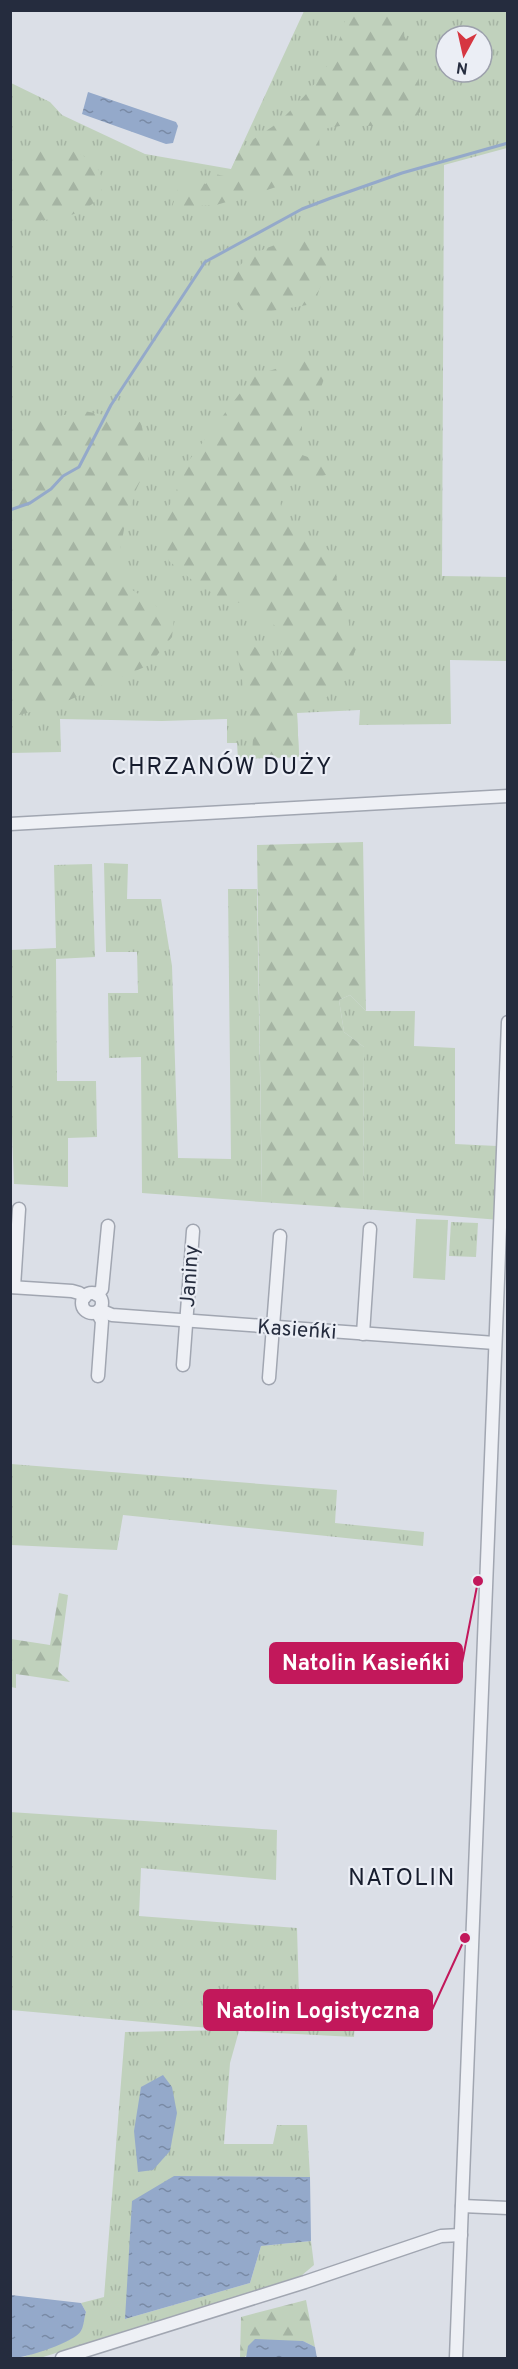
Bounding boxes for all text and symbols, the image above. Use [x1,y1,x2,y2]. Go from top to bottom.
north arrow [434,24,494,84]
text: N [455,56,469,78]
district label: CHRZANÓW DUŻY [111,751,333,783]
street label: Janiny [175,1244,206,1308]
street label: Kasieńki [256,1314,338,1347]
callout: Natolin Kasieńki [270,1643,462,1683]
text: Natolin Kasieńki [282,1651,450,1678]
district label: NATOLIN [348,1864,456,1894]
callout: Natolin Logistyczna [204,1990,432,2030]
text: Natolin Logistyczna [216,1999,420,2026]

